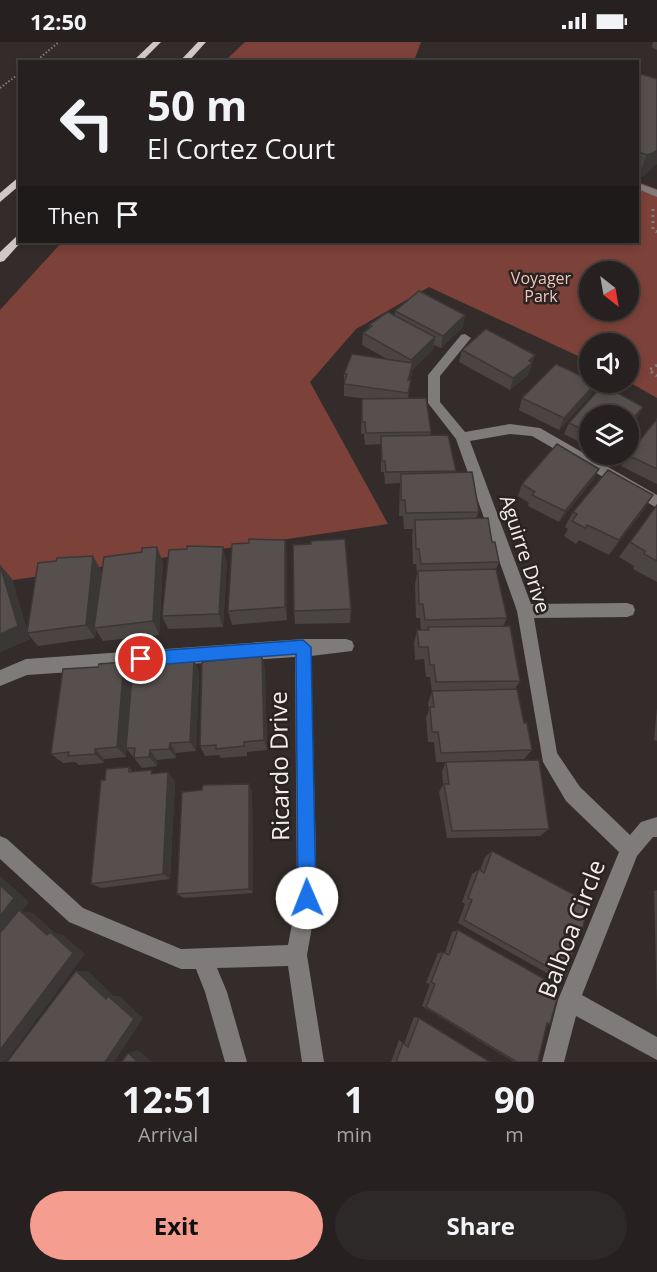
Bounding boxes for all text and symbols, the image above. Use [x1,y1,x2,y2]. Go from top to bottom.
text: 12:50 [30,6,87,36]
text: 50 m [147,76,247,133]
icon: left [48,84,126,162]
text: El Cortez Court [147,130,335,167]
icon: arrive [111,198,144,231]
text: Then [48,200,99,230]
north arrow [579,261,639,321]
map controls [579,261,639,465]
park label: Voyager Park [511,267,572,307]
button: sound [579,333,639,393]
button: layers [579,405,639,465]
street label: Aguirre Drive [494,491,557,616]
pin [115,633,166,684]
icon: arrive [124,642,157,675]
street label: Ricardo Drive [261,691,296,841]
street label: Balboa Circle [529,855,612,1002]
position arrow [275,866,339,930]
text: 12:51 [122,1075,214,1124]
text: 1 [344,1075,365,1124]
text: 90 [494,1075,535,1124]
text: Arrival [138,1121,198,1148]
text: min [336,1121,372,1148]
text: m [505,1121,524,1148]
button: Exit [30,1191,323,1260]
button: Share [335,1191,627,1260]

